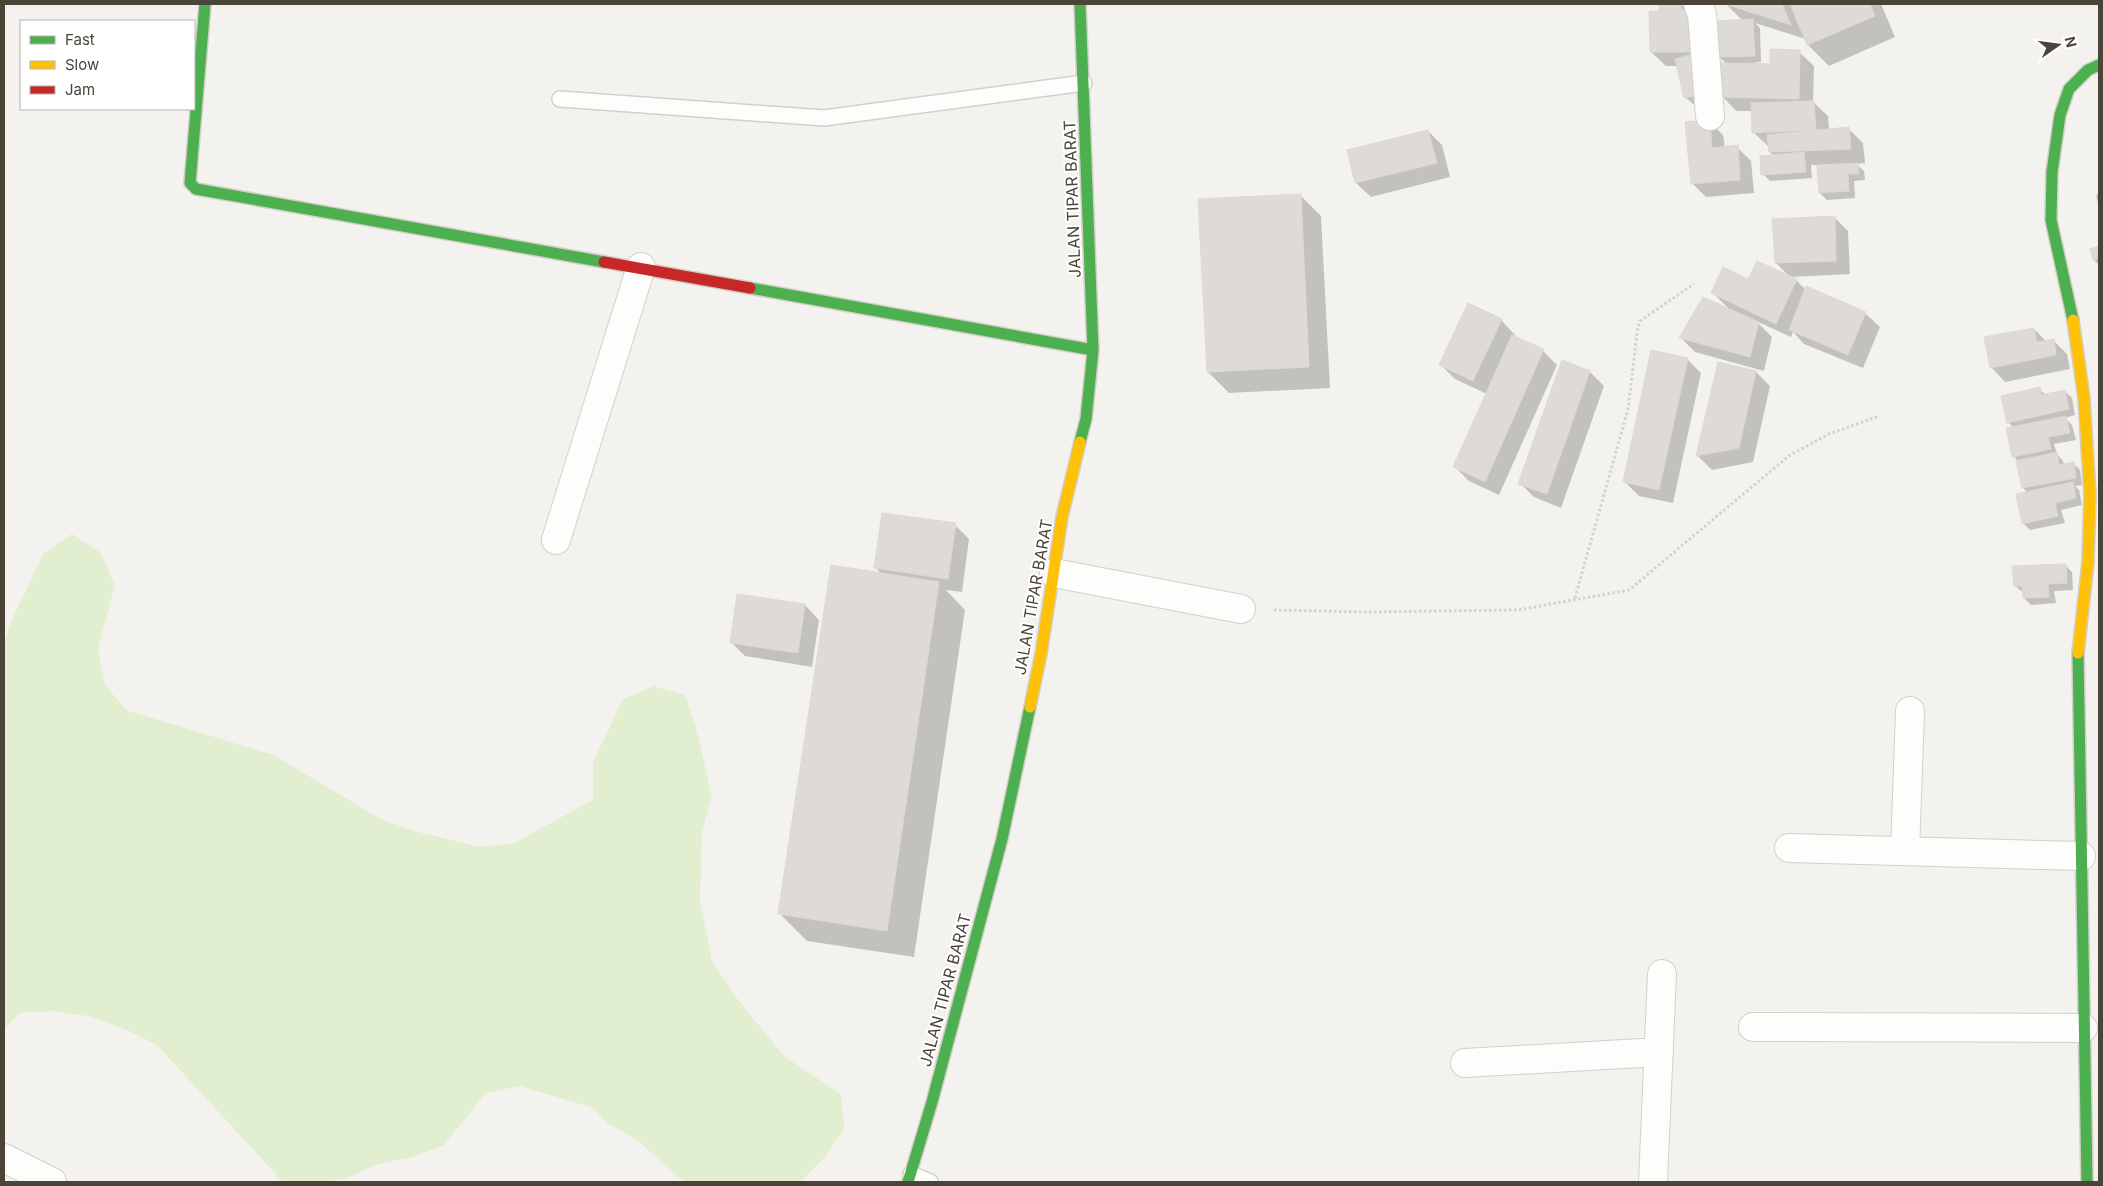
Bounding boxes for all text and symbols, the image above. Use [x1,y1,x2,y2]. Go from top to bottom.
legend [20,20,195,110]
north arrow [2033,20,2083,70]
text: Fast [65,30,95,49]
text: N [2062,35,2081,49]
text: Slow [65,55,99,74]
text: Jam [65,80,95,99]
street label: JALAN TIPAR BARAT [1059,120,1085,278]
street label: JALAN TIPAR BARAT [1009,518,1057,676]
street label: JALAN TIPAR BARAT [915,911,975,1069]

